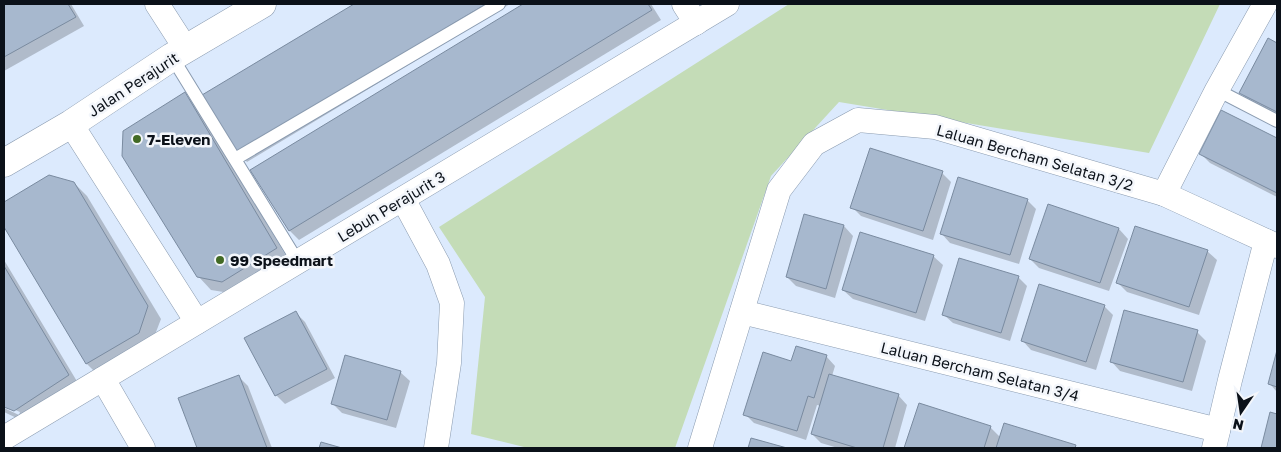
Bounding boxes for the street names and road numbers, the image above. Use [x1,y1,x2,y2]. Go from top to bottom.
street label: Jalan Perajurit [84,48,182,120]
street label: Laluan Bercham Selatan 3/2 [935,120,1135,194]
street label: Lebuh Perajurit 3 [334,167,448,245]
street label: Laluan Bercham Selatan 3/4 [879,338,1081,404]

